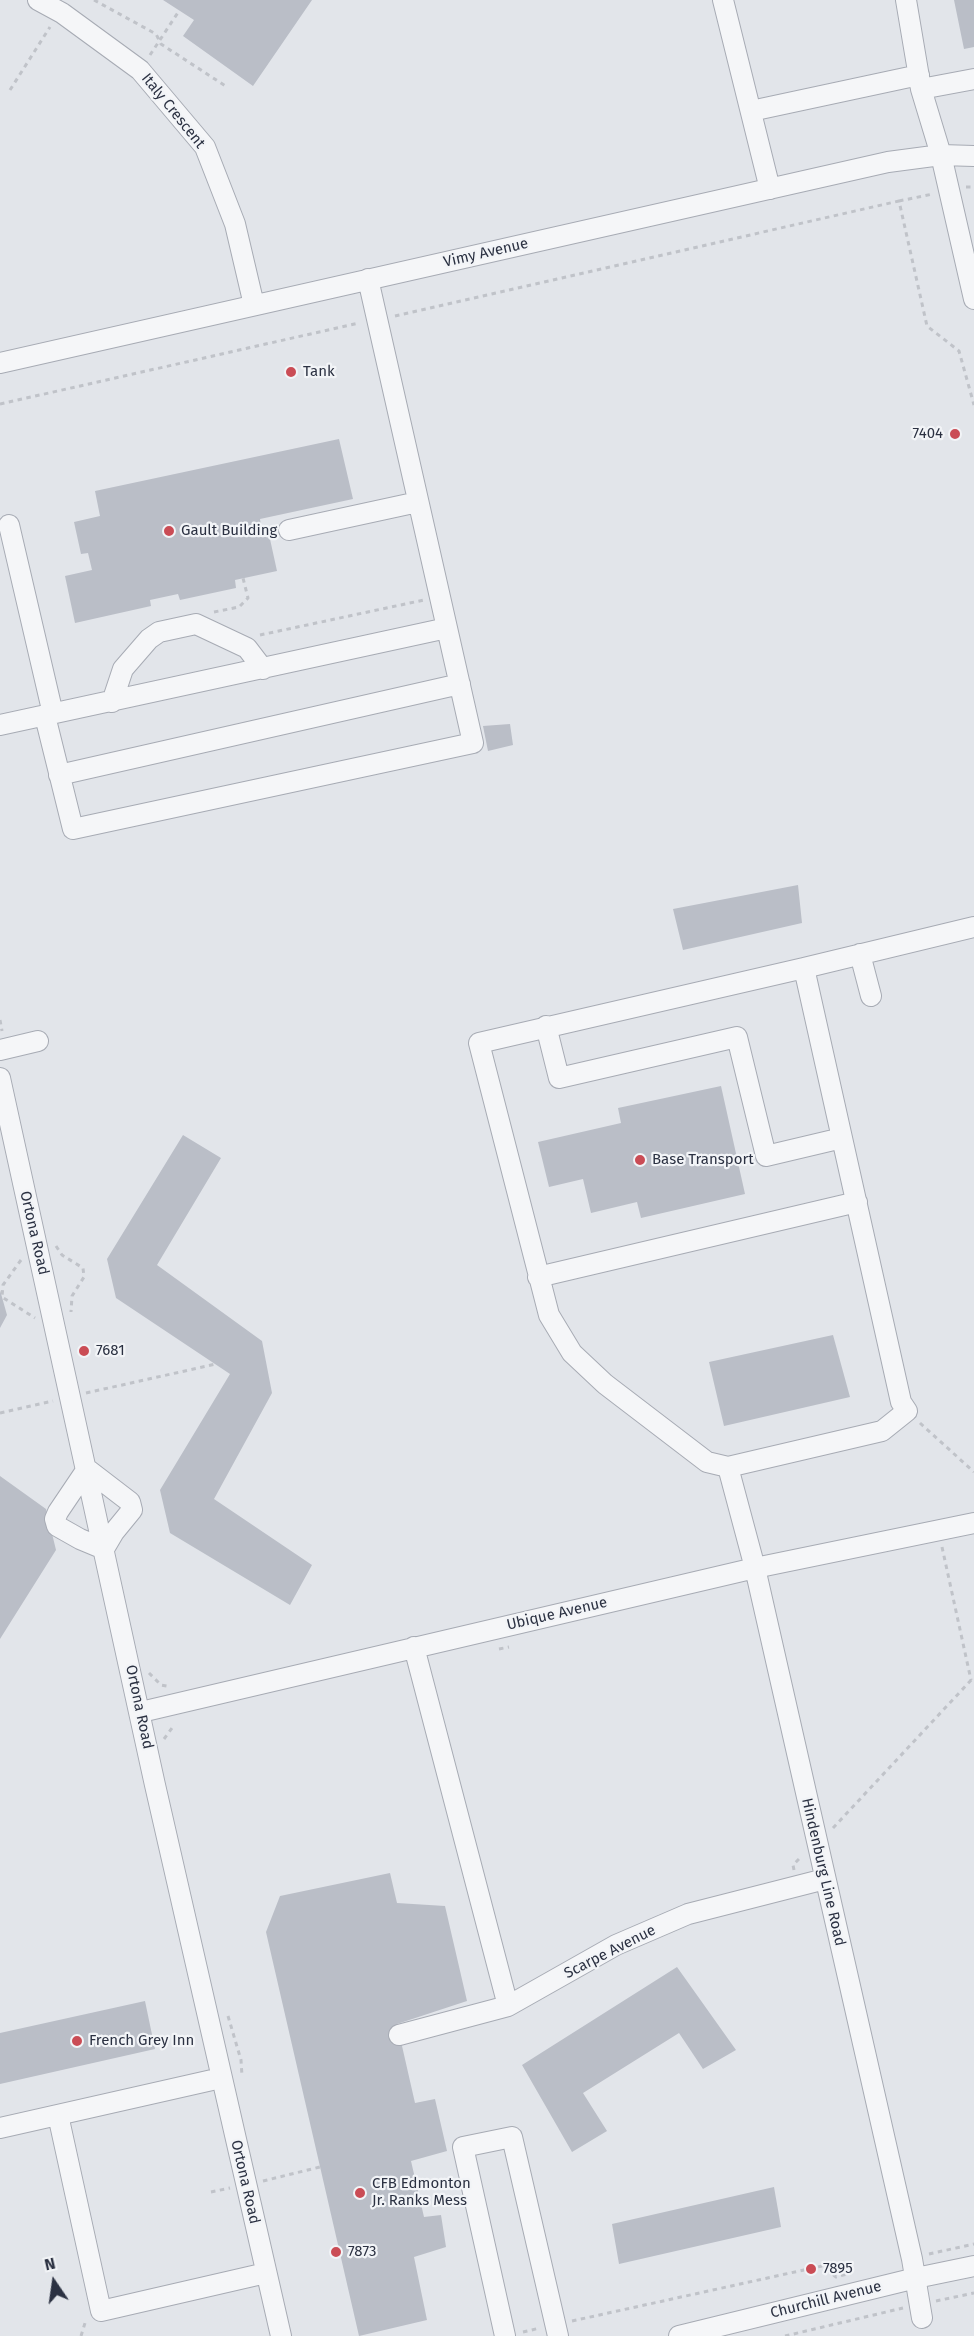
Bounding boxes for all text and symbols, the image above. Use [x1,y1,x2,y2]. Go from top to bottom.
street label: Italy Crescent [137,70,209,152]
street label: Vimy Avenue [442,235,530,271]
place label: Tank [303,363,335,381]
marker: Tank [284,365,298,379]
place label: 7404 [913,425,943,443]
marker: 7404 [948,427,962,441]
place label: Gault Building [181,522,277,540]
marker: Gault Building [162,524,176,538]
place label: Base Transport [652,1151,754,1169]
marker: Base Transport [633,1153,647,1167]
street label: Ortona Road [16,1189,52,1277]
place label: 7681 [96,1342,125,1360]
marker: 7681 [77,1344,91,1358]
street label: Ubique Avenue [505,1594,609,1634]
street label: Ortona Road [121,1663,157,1751]
street label: Hindenburg Line Road [797,1796,849,1948]
street label: Scarpe Avenue [561,1921,659,1983]
place label: French Grey Inn [89,2032,194,2050]
marker: French Grey Inn [70,2034,84,2048]
street label: Ortona Road [227,2138,263,2226]
place label: CFB Edmonton Jr. Ranks Mess [372,2175,471,2210]
marker: CFB Edmonton Jr. Ranks Mess [353,2186,367,2200]
place label: 7873 [348,2243,376,2261]
marker: 7873 [329,2245,343,2259]
north arrow [24,2252,84,2312]
text: N [43,2254,57,2274]
place label: 7895 [823,2260,853,2278]
marker: 7895 [804,2262,818,2276]
street label: Churchill Avenue [769,2277,883,2323]

